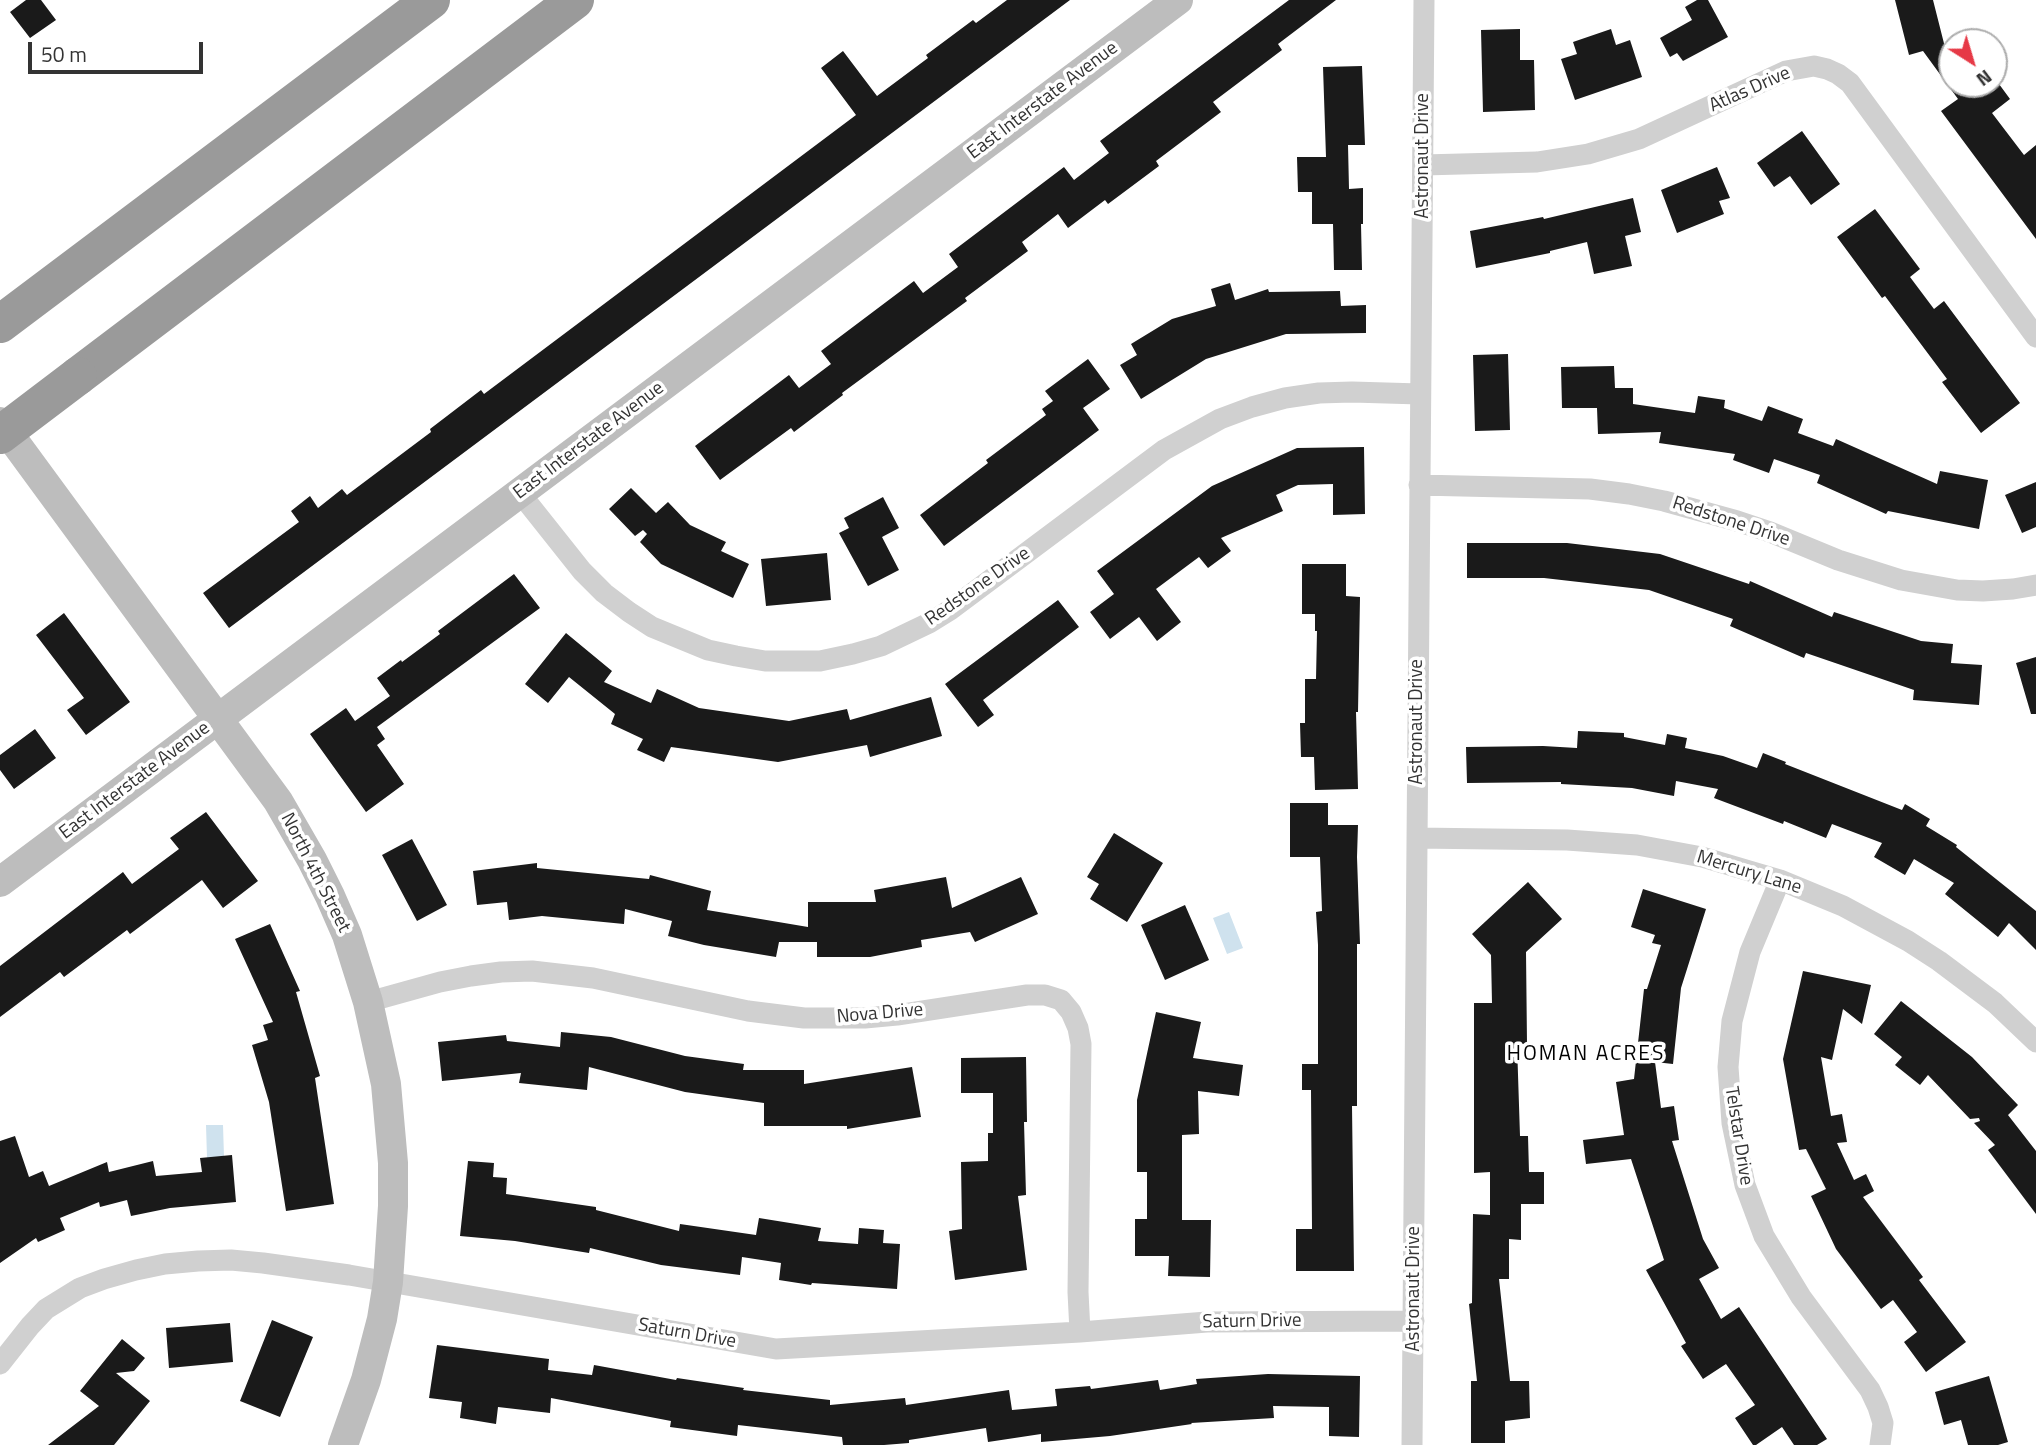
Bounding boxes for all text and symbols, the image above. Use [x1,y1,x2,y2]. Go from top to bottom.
scale bar [32,28,206,72]
north arrow [1938,28,2008,98]
street label: East Interstate Avenue [963,37,1123,165]
text: 50 m [41,38,87,70]
street label: Atlas Drive [1706,62,1794,118]
text: N [1971,63,1999,94]
street label: Astronaut Drive [1412,93,1434,219]
street label: East Interstate Avenue [509,377,669,505]
street label: Redstone Drive [1669,492,1793,552]
street label: Redstone Drive [921,543,1035,631]
street label: Astronaut Drive [1406,659,1428,785]
street label: East Interstate Avenue [55,717,215,845]
street label: North 4th Street [275,809,355,937]
street label: Mercury Lane [1694,846,1804,900]
street label: Nova Drive [836,999,924,1029]
district label: HOMAN ACRES [1508,1042,1664,1068]
street label: Telstar Drive [1719,1085,1757,1187]
street label: Astronaut Drive [1403,1226,1425,1352]
street label: Saturn Drive [1202,1310,1302,1334]
street label: Saturn Drive [636,1314,738,1354]

